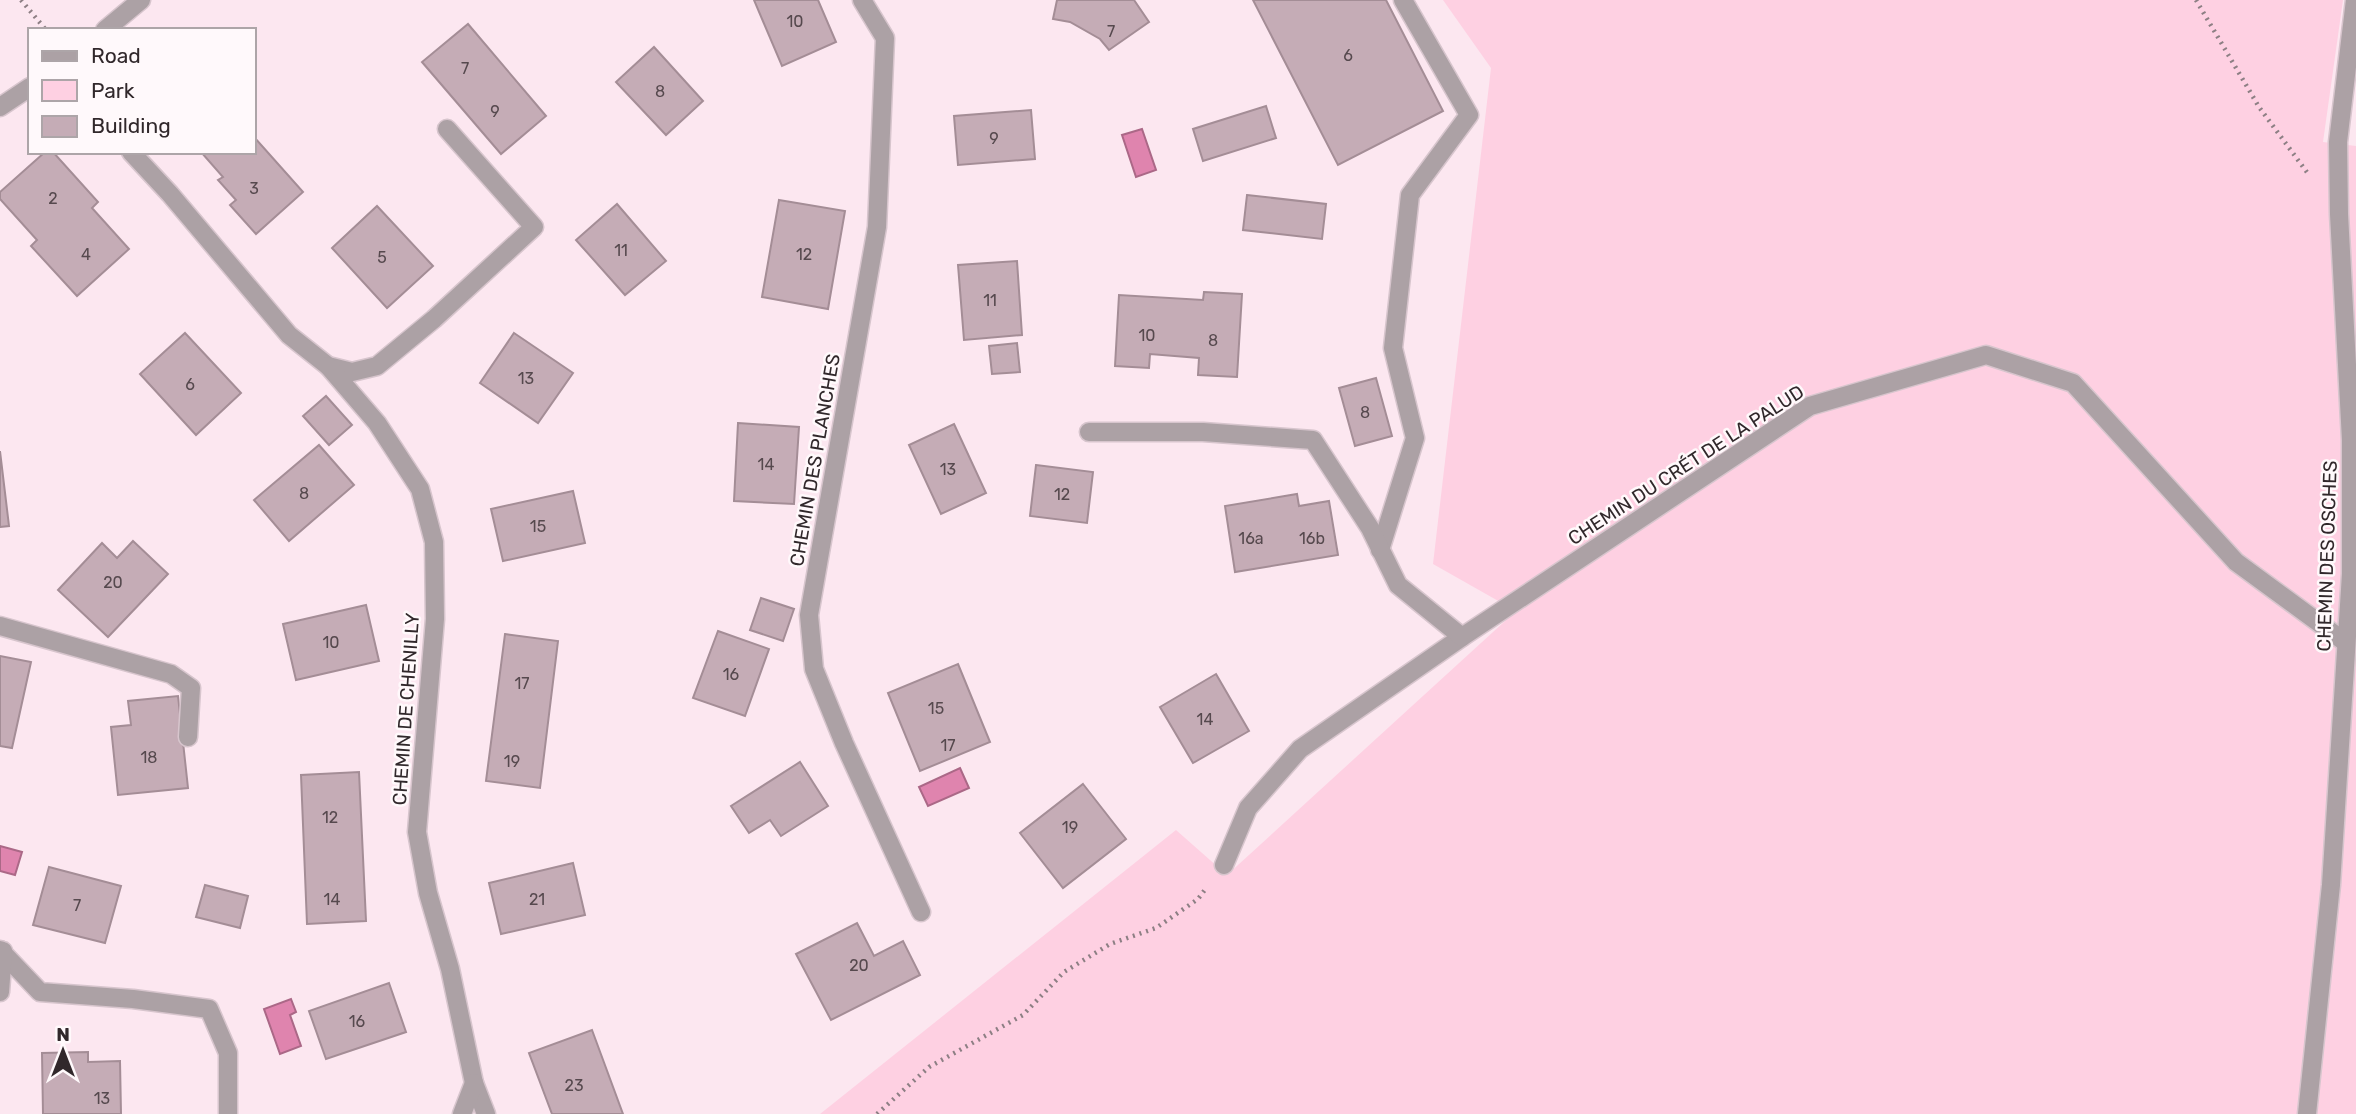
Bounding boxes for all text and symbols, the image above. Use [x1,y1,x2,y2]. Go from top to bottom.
house number: 10 [786,12,804,31]
house number: 7 [1107,22,1115,41]
legend [28,28,256,154]
text: Road [91,43,141,68]
house number: 6 [1343,46,1353,65]
house number: 7 [461,59,469,78]
text: Park [91,78,135,103]
house number: 8 [655,82,665,101]
house number: 9 [490,102,500,121]
text: Building [91,113,171,138]
house number: 9 [989,129,999,148]
house number: 3 [249,179,259,198]
house number: 2 [48,189,58,208]
house number: 11 [614,241,628,260]
house number: 4 [81,245,91,264]
house number: 12 [796,245,812,264]
house number: 5 [377,248,387,267]
house number: 11 [983,291,997,310]
house number: 10 [1138,326,1156,345]
house number: 8 [1208,331,1218,350]
street label: CHEMIN DES PLANCHES [785,352,845,568]
house number: 13 [518,369,534,388]
house number: 6 [185,375,195,394]
street label: CHEMIN DU CRÉT DE LA PALUD [1564,380,1808,550]
house number: 8 [1360,403,1370,422]
house number: 14 [758,455,774,474]
house number: 13 [940,460,956,479]
street label: CHEMIN DES OSCHES [2312,460,2342,652]
house number: 8 [299,484,309,503]
house number: 12 [1054,485,1070,504]
house number: 15 [530,517,546,536]
house number: 16a [1238,529,1264,548]
house number: 16b [1299,529,1325,548]
house number: 20 [103,573,123,592]
street label: CHEMIN DE CHENILLY [388,612,424,806]
house number: 10 [322,633,340,652]
house number: 16 [723,665,740,684]
house number: 17 [514,674,530,693]
house number: 15 [928,699,944,718]
house number: 14 [1197,710,1213,729]
house number: 17 [940,736,956,755]
house number: 18 [140,748,158,767]
house number: 19 [504,752,520,771]
house number: 12 [322,808,338,827]
house number: 19 [1062,818,1078,837]
house number: 14 [324,890,340,909]
house number: 21 [529,890,545,909]
house number: 7 [73,896,81,915]
house number: 20 [849,956,869,975]
house number: 16 [349,1012,366,1031]
north arrow [28,1016,98,1086]
text: N [56,1023,70,1046]
house number: 23 [564,1076,584,1095]
house number: 13 [94,1089,110,1108]

